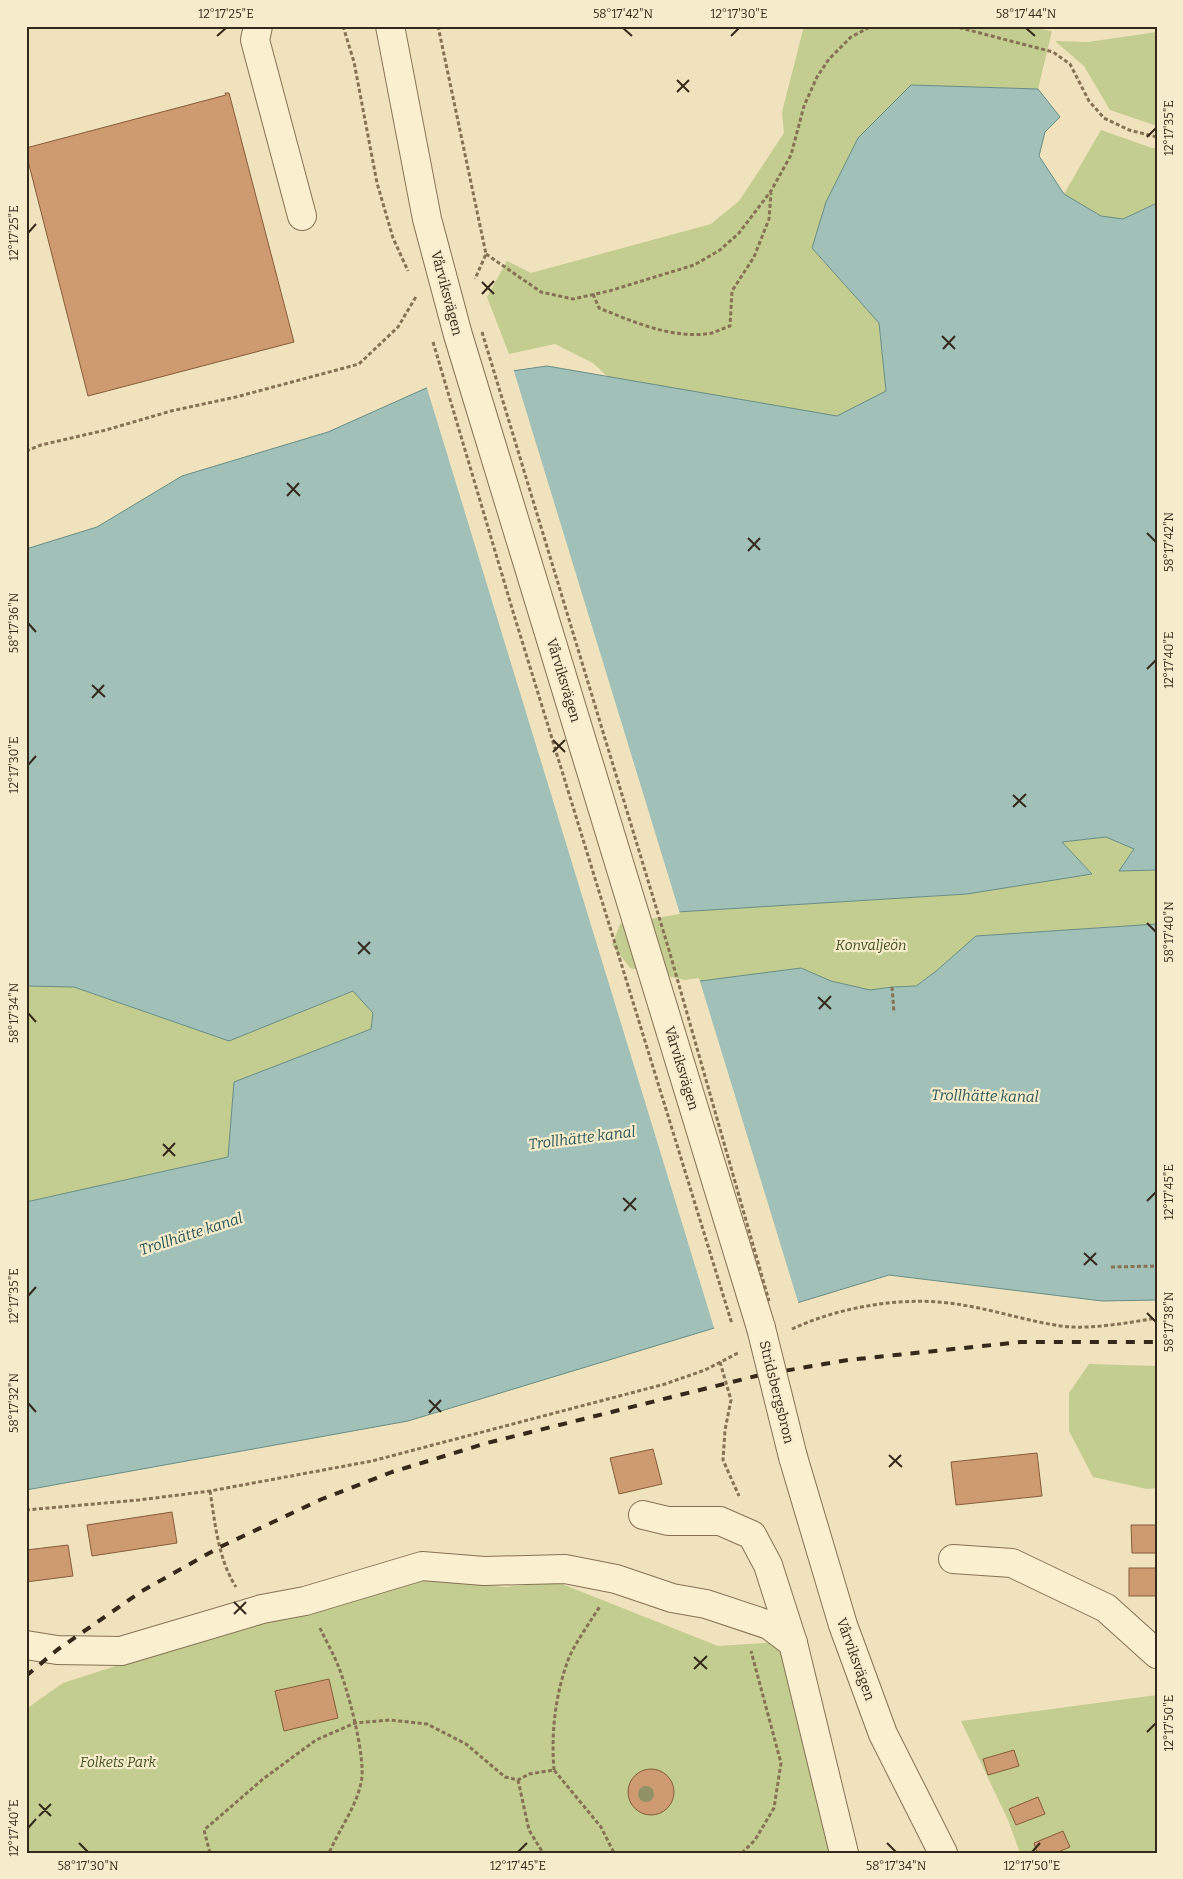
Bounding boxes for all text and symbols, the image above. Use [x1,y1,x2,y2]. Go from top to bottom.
text: 12°17'25"E [198,7,254,21]
text: 58°17'42"N [593,7,654,21]
text: 12°17'30"E [711,7,767,21]
text: 58°17'44"N [996,7,1057,21]
text: 12°17'35"E [1162,100,1176,156]
text: 12°17'25"E [7,205,21,261]
street label: Vårviksvägen [427,249,466,337]
text: 58°17'42"N [1162,511,1176,572]
text: 58°17'36"N [7,592,21,653]
text: 12°17'40"E [1162,631,1176,689]
street label: Vårviksvägen [543,636,584,724]
text: 12°17'30"E [7,737,21,793]
text: 58°17'40"N [1162,901,1176,963]
park label: Konvaljeön [835,937,907,954]
text: 58°17'34"N [7,982,21,1043]
street label: Vårviksvägen [661,1024,702,1112]
water label: Trollhätte kanal [931,1086,1039,1106]
water label: Trollhätte kanal [528,1123,636,1153]
text: 12°17'45"E [1162,1164,1176,1220]
water label: Trollhätte kanal [137,1209,245,1259]
text: 12°17'35"E [7,1268,21,1324]
text: 58°17'38"N [1162,1291,1176,1352]
street label: Stridsbergsbron [756,1339,798,1445]
text: 58°17'32"N [7,1372,21,1433]
street label: Vårviksvägen [833,1615,878,1703]
text: 12°17'50"E [1162,1695,1176,1751]
park label: Folkets Park [80,1754,157,1771]
text: 12°17'40"E [7,1799,21,1857]
text: 58°17'30"N [57,1859,119,1873]
text: 12°17'45"E [490,1859,546,1873]
text: 58°17'34"N [866,1859,927,1873]
text: 12°17'50"E [1004,1859,1060,1873]

